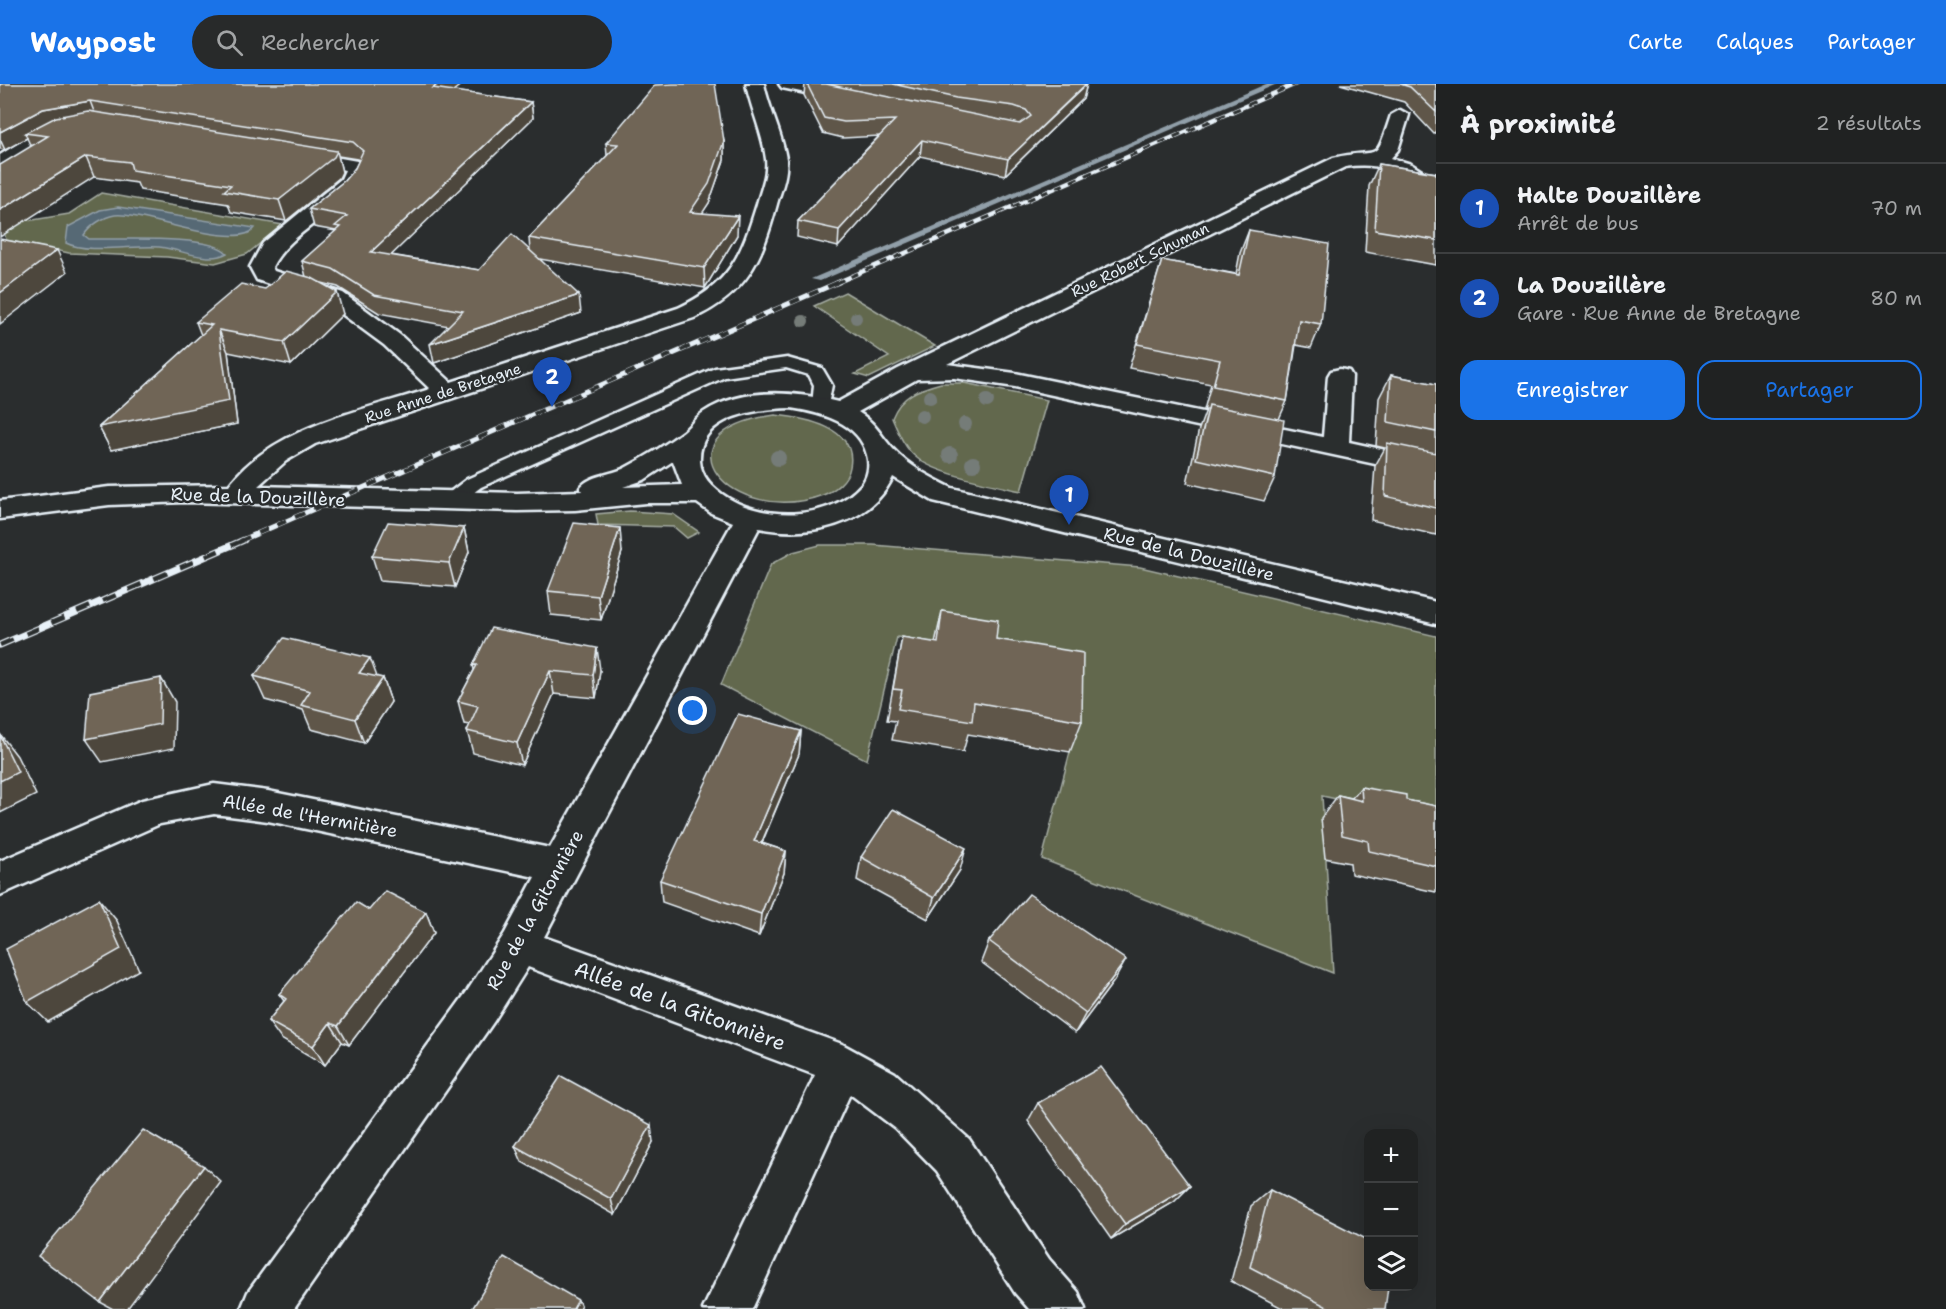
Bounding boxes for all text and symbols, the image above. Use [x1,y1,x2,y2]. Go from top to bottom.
search box [192,15,612,69]
text: Waypost [30,23,156,61]
icon: search [213,26,246,59]
text: Rechercher [261,28,380,57]
text: Carte [1628,28,1683,56]
text: Calques [1716,28,1794,56]
text: Partager [1827,28,1916,56]
text: À proximité [1460,106,1616,141]
text: 2 résultats [1816,110,1922,136]
text: Halte Douzillère [1517,181,1701,210]
text: 1 [1475,195,1484,221]
text: 70 m [1870,195,1922,221]
text: Arrêt de bus [1517,210,1639,236]
street label: Rue Robert Schuman [1068,218,1212,302]
text: La Douzillère [1517,271,1666,300]
text: 2 [1473,285,1487,311]
text: 80 m [1870,285,1922,311]
text: Gare · Rue Anne de Bretagne [1517,300,1801,326]
street label: Rue Anne de Bretagne [362,358,524,428]
pin: 2 [532,358,572,407]
button: Enregistrer [1460,360,1685,420]
button: Partager [1697,360,1922,420]
pin: 1 [1050,476,1088,525]
street label: Rue de la Douzillère [170,482,346,512]
street label: Rue de la Douzillère [1101,521,1277,587]
your location [678,696,707,725]
street label: Allée de l'Hermitière [221,789,399,843]
street label: Rue de la Gitonnière [481,826,589,994]
street label: Allée de la Gitonnière [570,955,790,1057]
map controls [1364,1129,1418,1291]
button: + [1364,1129,1418,1183]
button: − [1364,1183,1418,1237]
button: layers [1364,1237,1418,1291]

